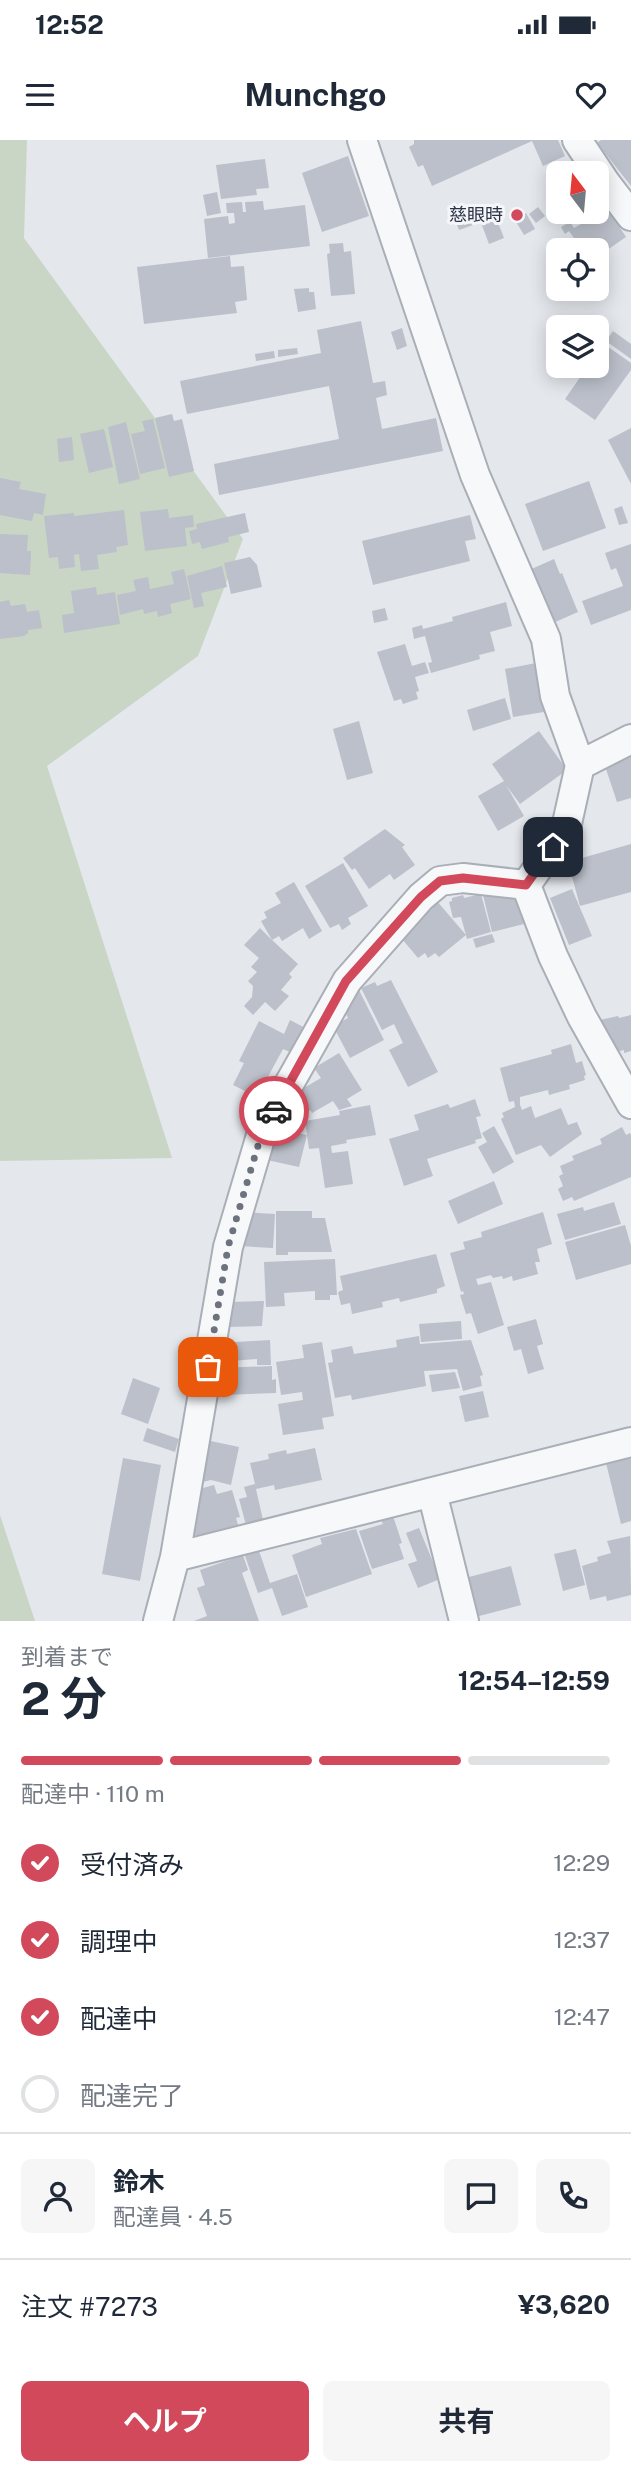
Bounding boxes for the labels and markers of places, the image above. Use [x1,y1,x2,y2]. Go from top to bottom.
place label: 慈眼時 [449,204,503,225]
marker: 慈眼時 [509,207,525,223]
pin [523,817,583,877]
pin [178,1337,238,1397]

